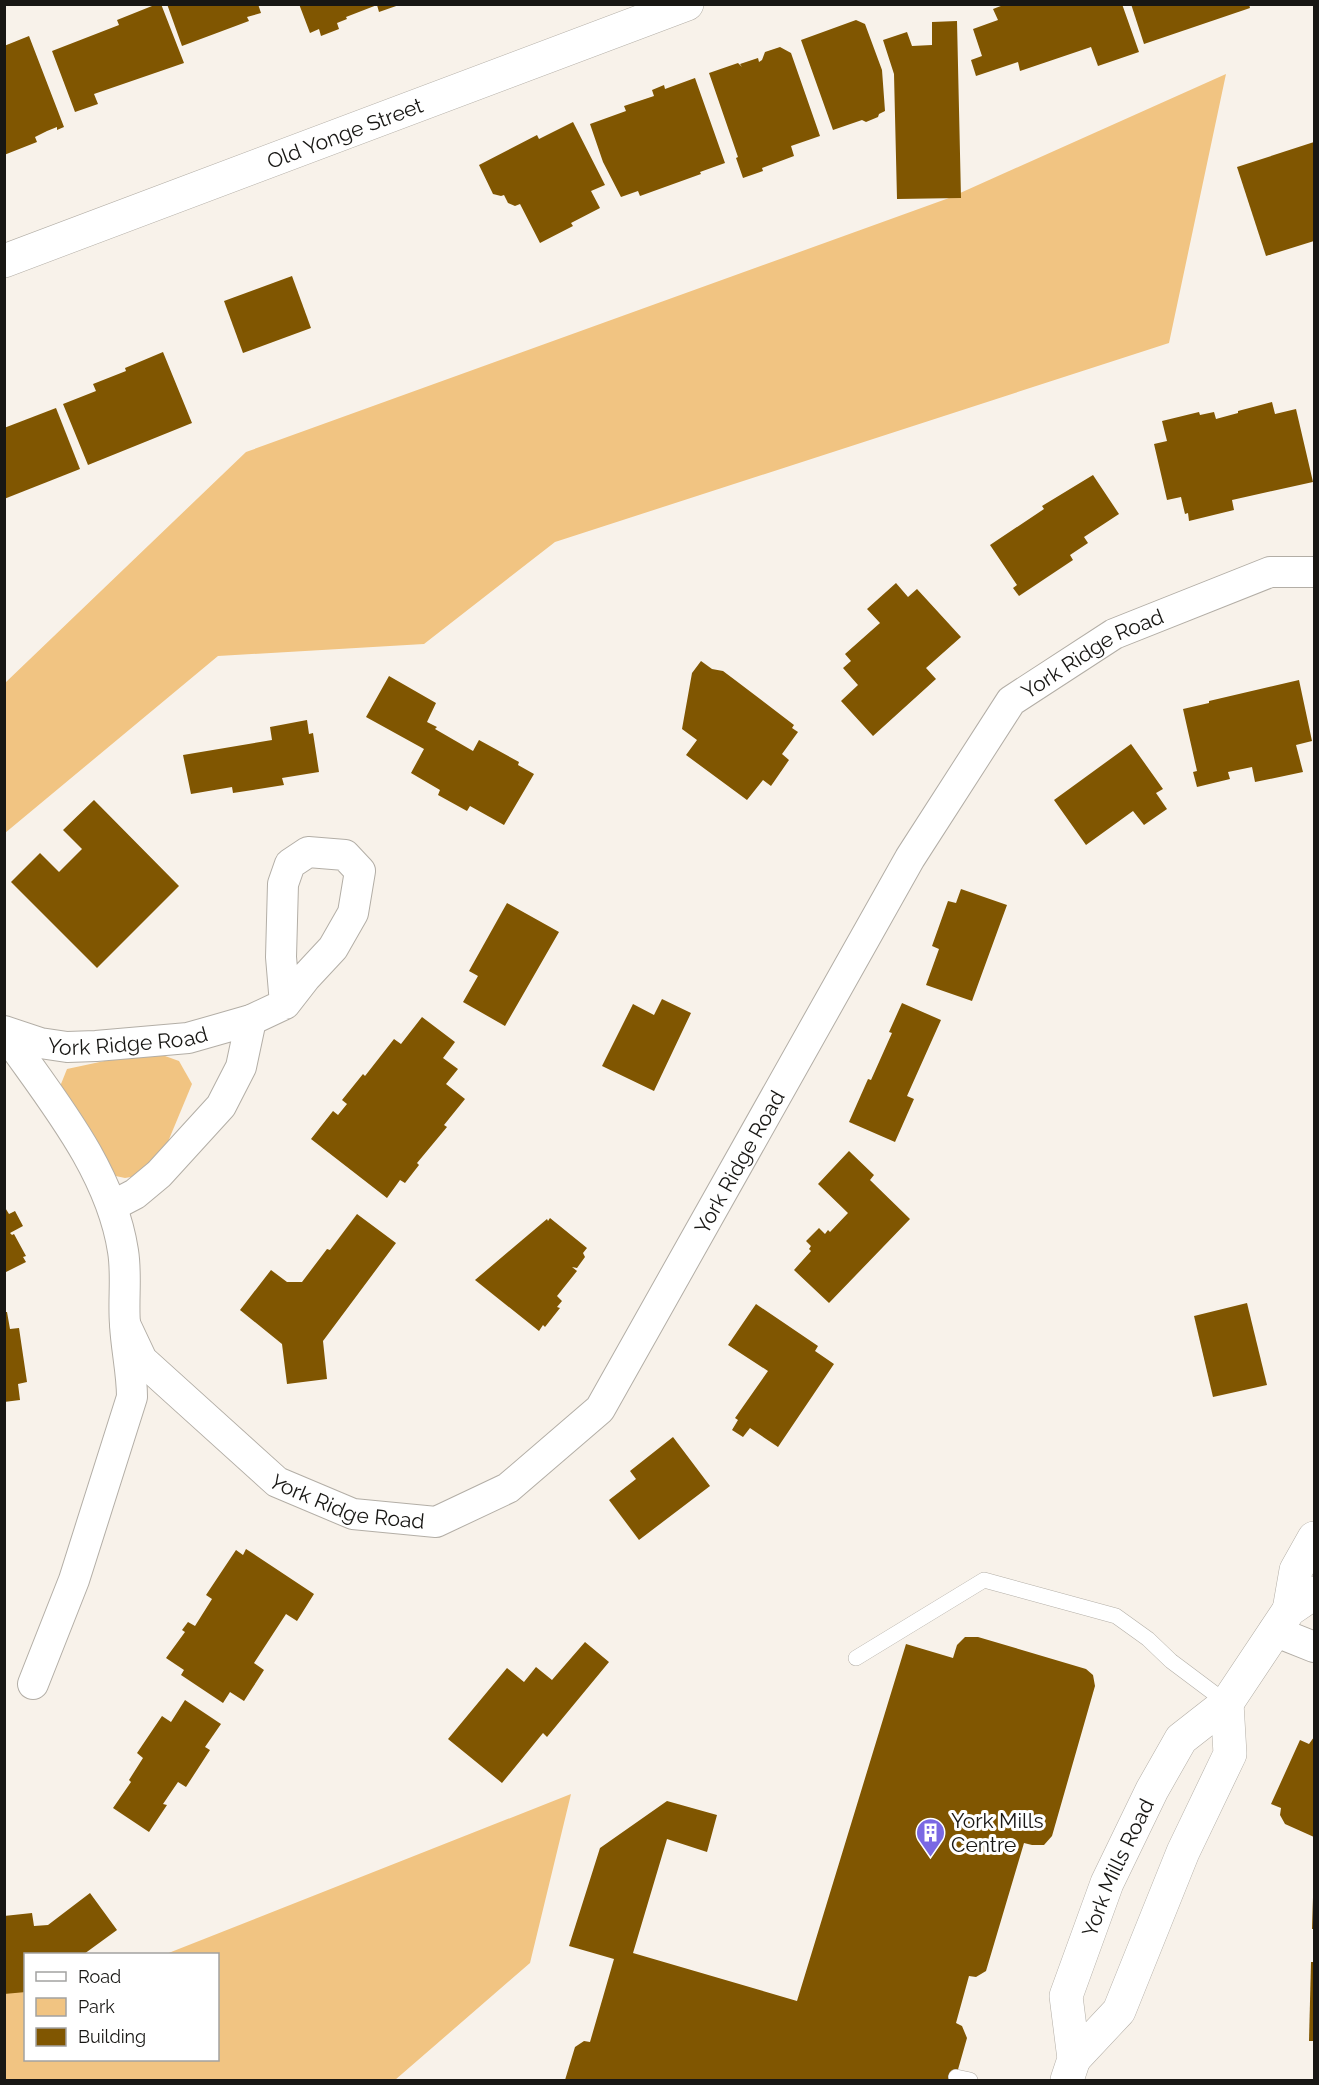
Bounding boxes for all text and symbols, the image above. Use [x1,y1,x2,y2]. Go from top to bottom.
street label: Old Yonge Street [263,92,426,173]
street label: York Ridge Road [1016,603,1167,704]
street label: York Ridge Road [46,1021,210,1060]
street label: York Ridge Road [689,1086,789,1238]
street label: York Ridge Road [264,1469,426,1533]
street label: York Mills Road [1076,1794,1158,1940]
place label: York Mills Centre [951,1808,1044,1857]
building icon: York Mills Centre [914,1816,946,1858]
legend [24,1953,219,2061]
text: Road [78,1966,121,1987]
text: Park [78,1996,115,2017]
text: Building [78,2026,146,2047]

